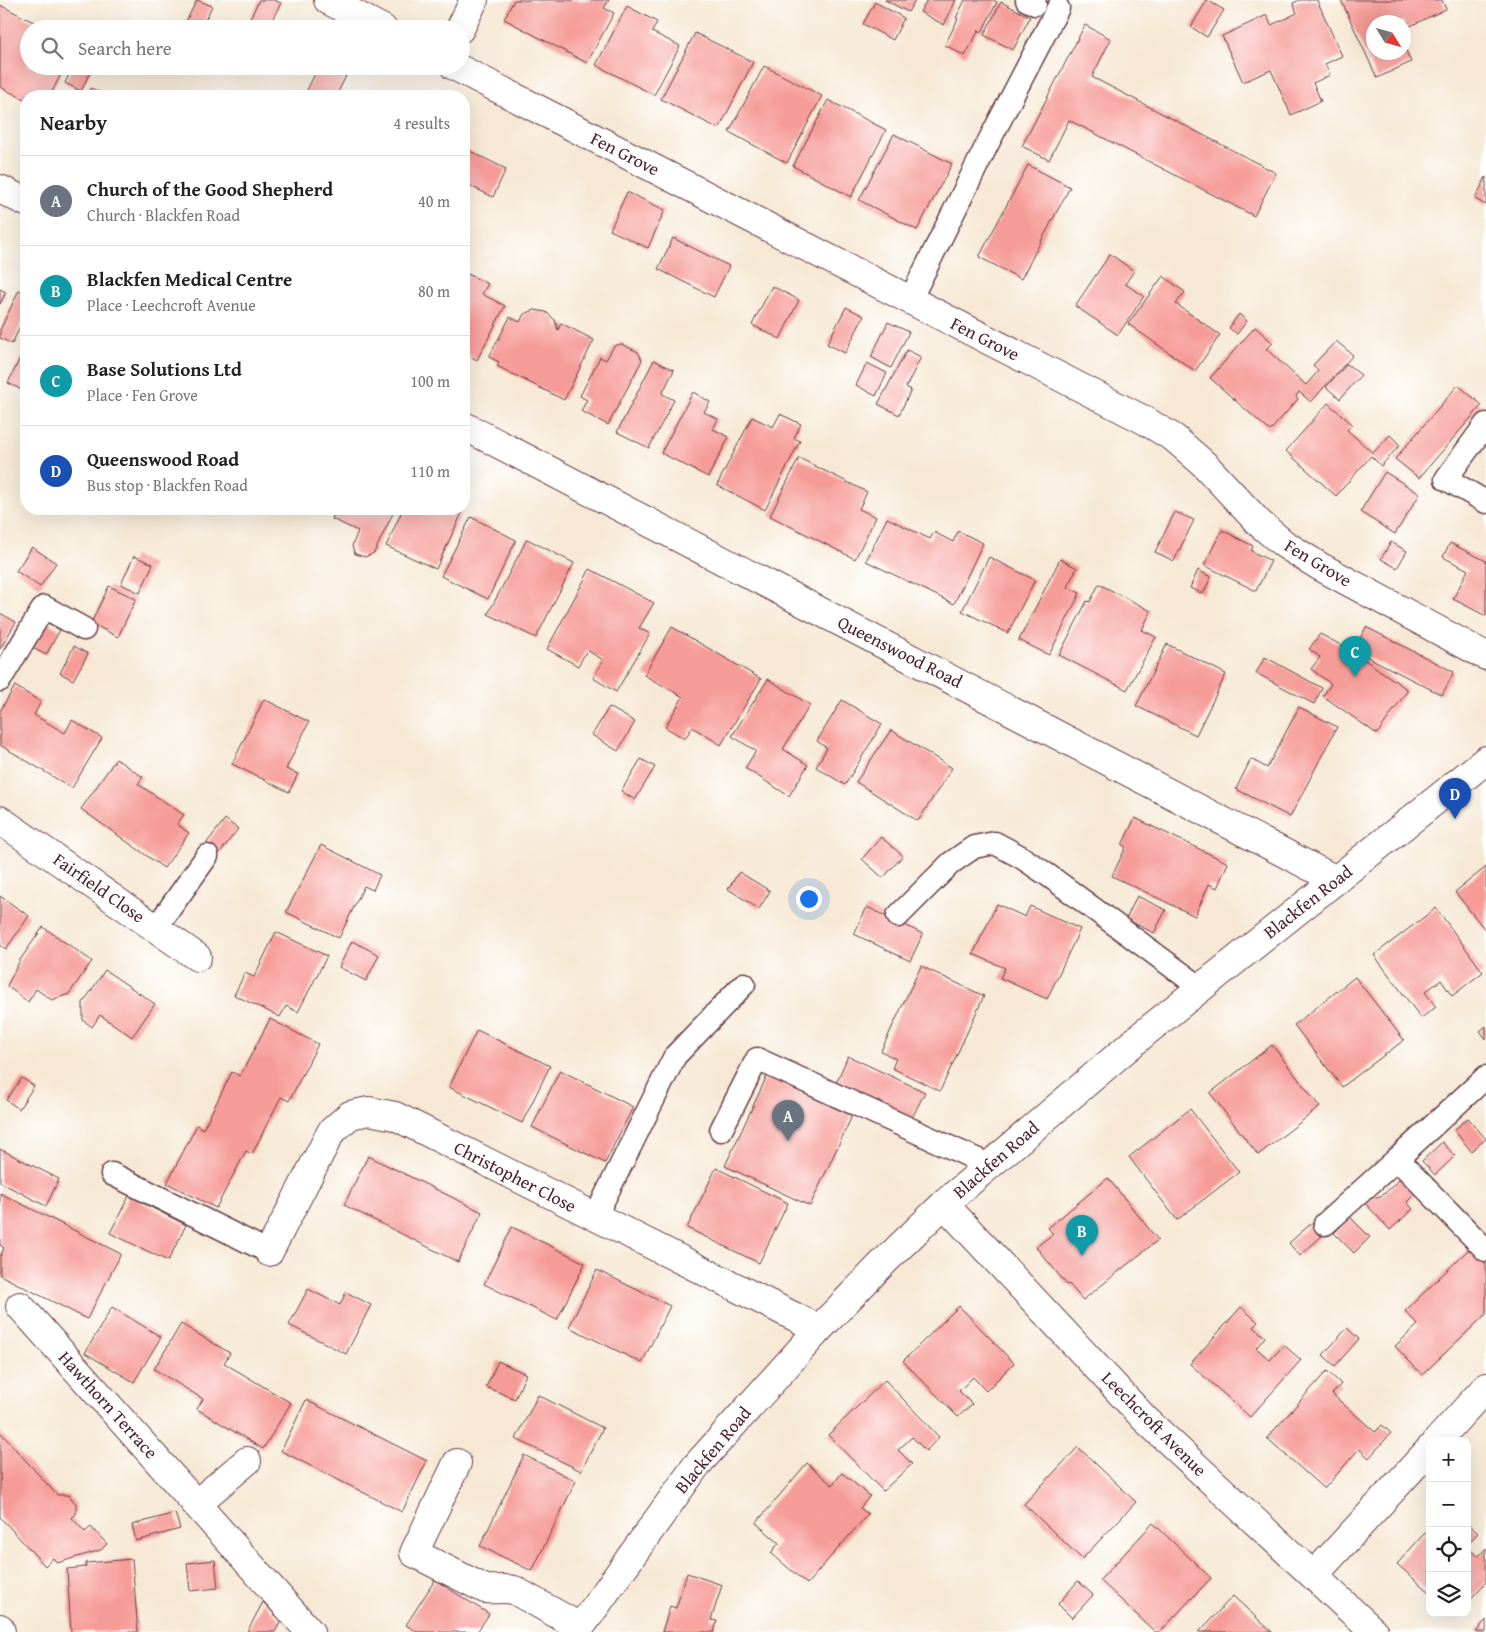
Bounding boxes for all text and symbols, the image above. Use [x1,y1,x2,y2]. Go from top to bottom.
north arrow [1366,15,1411,60]
search box [20,20,470,75]
icon: search [38,34,66,62]
text: Search here [78,34,172,62]
text: Nearby [40,107,107,138]
text: 4 results [393,111,450,135]
street label: Fen Grove [586,125,664,182]
text: Church of the Good Shepherd [87,175,333,203]
text: A [51,189,61,213]
text: 40 m [418,189,450,213]
text: Church · Blackfen Road [87,203,240,227]
text: Blackfen Medical Centre [87,265,292,293]
text: B [51,279,61,303]
text: 80 m [418,279,450,303]
text: Place · Leechcroft Avenue [87,293,256,317]
street label: Fen Grove [946,310,1024,367]
text: Base Solutions Ltd [87,355,242,383]
text: C [51,369,61,393]
text: 100 m [410,369,450,393]
text: Place · Fen Grove [87,383,198,407]
text: Queenswood Road [87,445,239,473]
text: D [51,459,61,483]
text: 110 m [410,459,450,483]
text: Bus stop · Blackfen Road [87,473,248,497]
street label: Fen Grove [1280,532,1357,593]
street label: Queenswood Road [833,608,968,695]
pin: C [1339,636,1371,677]
pin: D [1439,778,1471,819]
street label: Fairfield Close [48,846,151,929]
street label: Blackfen Road [1257,858,1358,945]
your location [796,886,822,912]
pin: A [772,1100,804,1141]
street label: Blackfen Road [947,1114,1045,1205]
street label: Christopher Close [449,1134,581,1219]
pin: B [1066,1215,1098,1256]
street label: Hawthorn Terrace [52,1345,164,1465]
street label: Leechcroft Avenue [1096,1365,1213,1482]
street label: Blackfen Road [668,1400,757,1499]
map controls [1426,1437,1471,1617]
button: + [1426,1437,1471,1482]
button: − [1426,1482,1471,1527]
button: locate [1426,1527,1471,1572]
button: layers [1426,1572,1471,1617]

